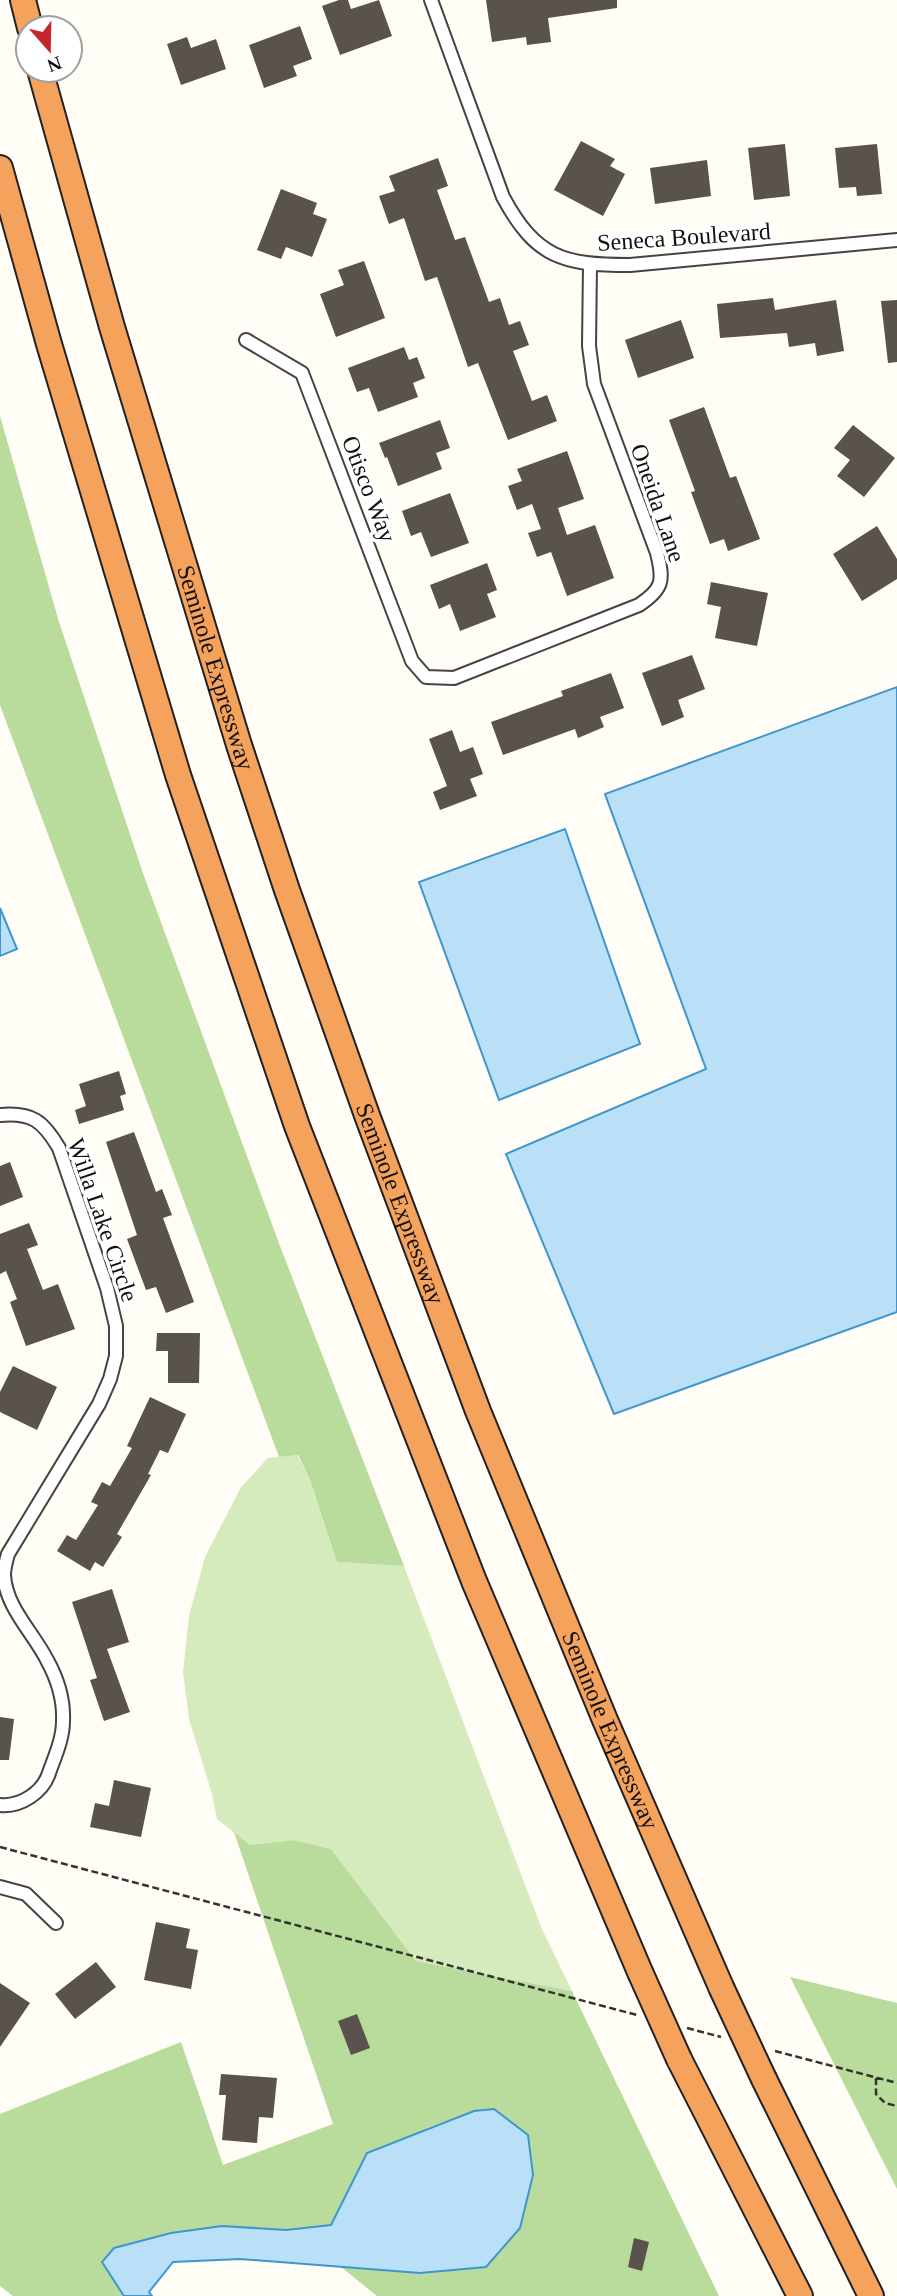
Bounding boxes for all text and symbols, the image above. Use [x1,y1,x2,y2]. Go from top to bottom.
north arrow [14,14,84,84]
text: N [44,52,65,77]
street label: Seneca Boulevard [596,218,772,256]
street label: Otisco Way [337,432,401,546]
street label: Oneida Lane [626,440,690,566]
street label: Seminole Expressway [172,562,259,773]
street label: Seminole Expressway [351,1100,450,1308]
street label: Willa Lake Circle [63,1135,143,1305]
street label: Seminole Expressway [557,1627,664,1833]

